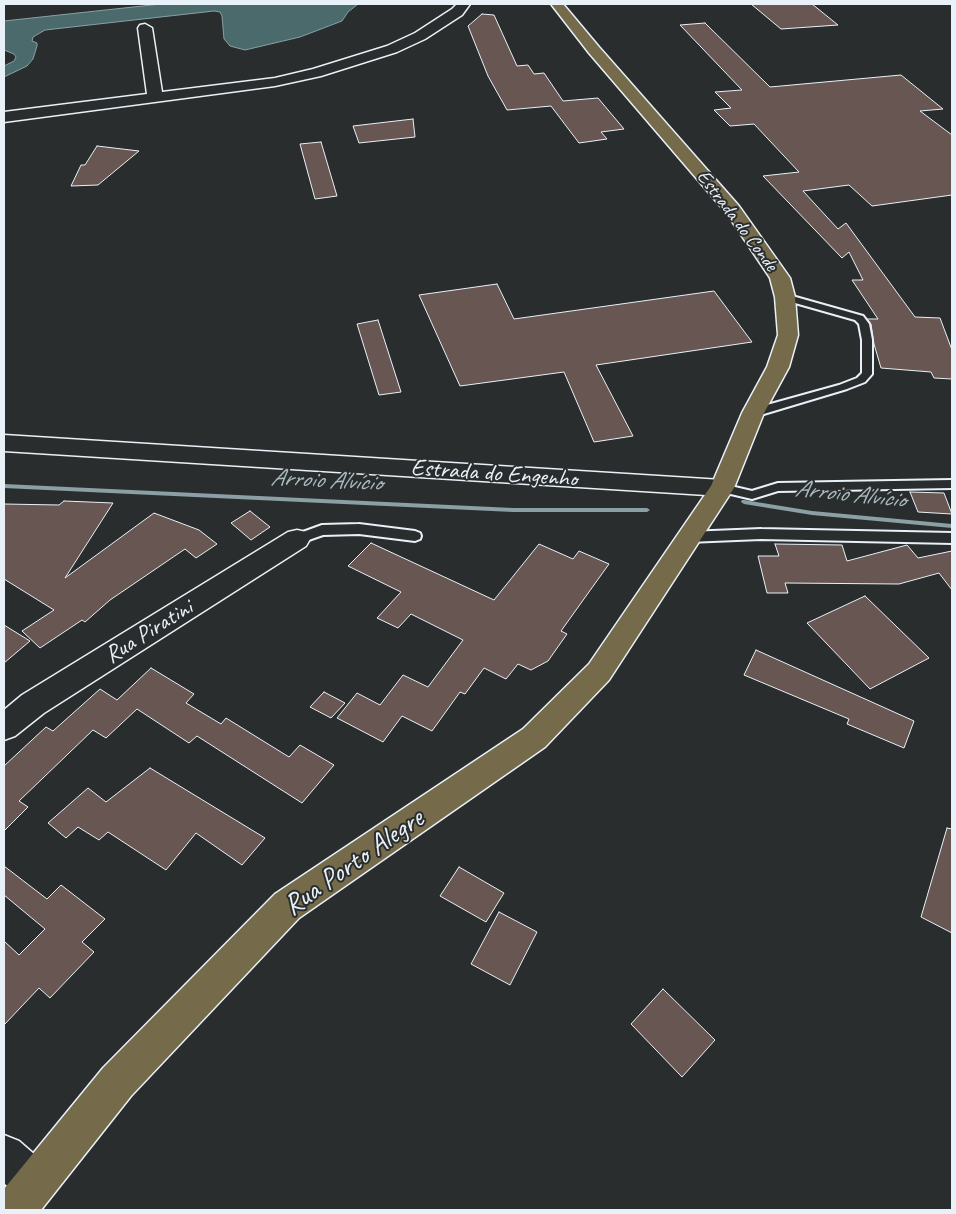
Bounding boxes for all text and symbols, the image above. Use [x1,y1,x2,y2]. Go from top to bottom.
street label: Estrada do Conde [691,166,783,276]
street label: Estrada do Engenho [410,454,578,494]
water label: Arroio Alvício [270,463,382,499]
water label: Arroio Alvício [793,474,907,516]
street label: Rua Piratini [100,594,198,670]
street label: Rua Porto Alegre [277,802,431,924]

